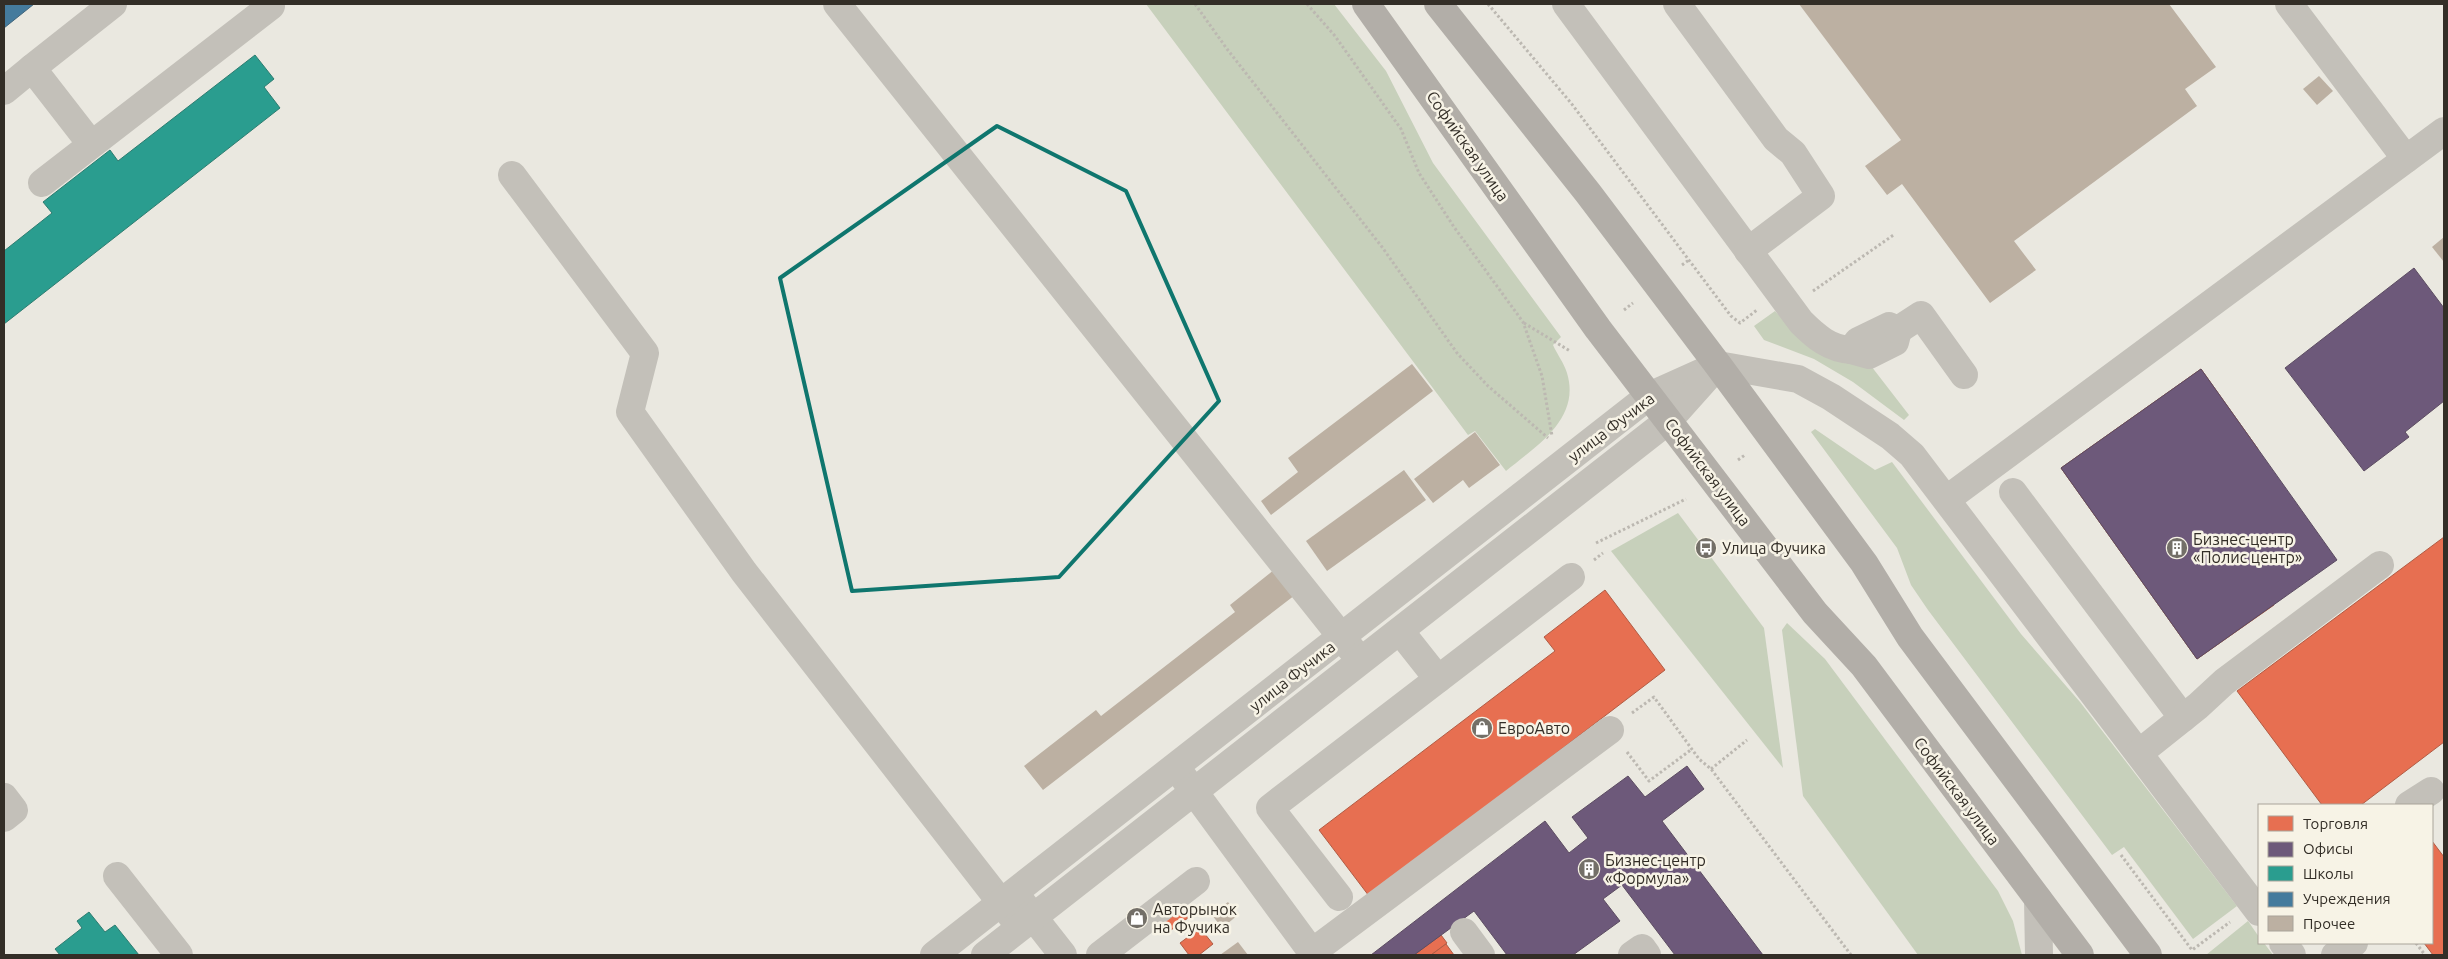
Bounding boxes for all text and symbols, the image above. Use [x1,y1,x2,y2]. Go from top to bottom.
street label: Софийская улица [1423,88,1513,204]
street label: улица Фучика [1564,389,1658,465]
street label: Софийская улица [1662,415,1754,529]
place label: Бизнес-центр «Полис центр» [2193,530,2302,566]
bus stop icon: Улица Фучика [1694,536,1718,560]
building icon: Бизнес-центр «Полис центр» [2165,536,2189,560]
place label: Улица Фучика [1722,539,1826,557]
street label: улица Фучика [1246,637,1338,715]
shop icon: ЕвроАвто [1470,716,1494,740]
place label: ЕвроАвто [1498,719,1570,737]
street label: Софийская улица [1911,734,2003,848]
legend [2258,804,2433,944]
text: Торговля [2303,815,2368,832]
text: Офисы [2303,840,2353,857]
place label: Бизнес-центр «Формула» [1605,851,1706,887]
building icon: Бизнес-центр «Формула» [1577,857,1601,881]
text: Школы [2303,865,2354,882]
text: Учреждения [2303,890,2391,907]
place label: Авторынок на Фучика [1153,900,1237,936]
shop icon: Авторынок на Фучика [1125,906,1149,930]
text: Прочее [2303,915,2355,932]

